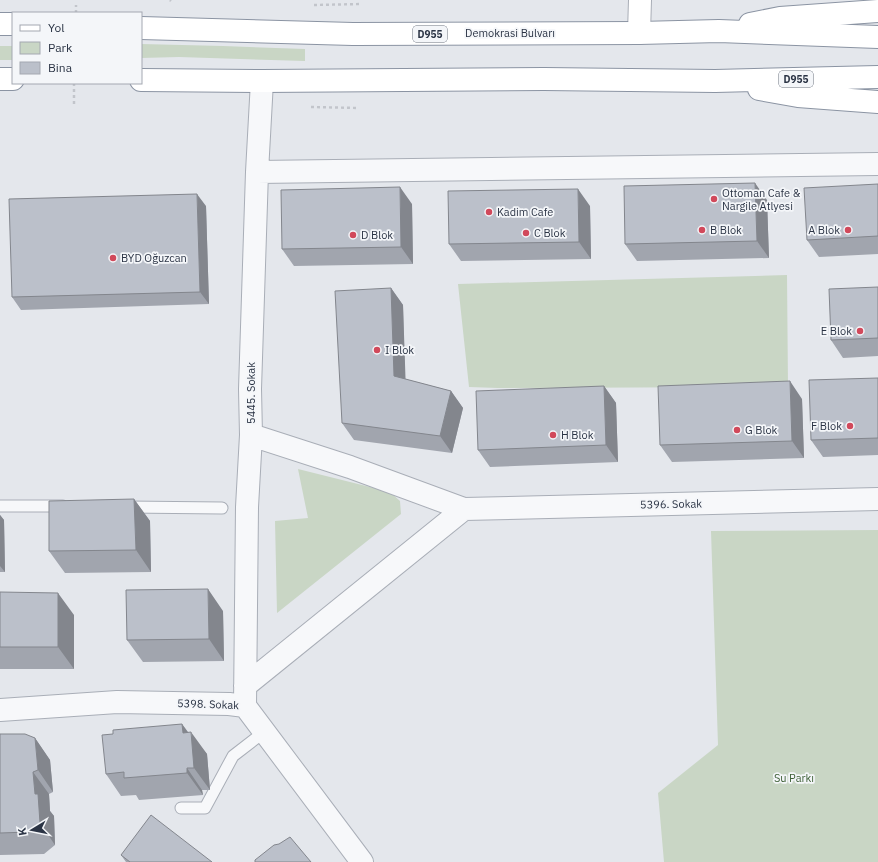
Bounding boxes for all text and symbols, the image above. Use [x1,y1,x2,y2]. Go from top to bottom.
legend [12,12,142,84]
text: Yol [48,20,65,35]
road number: D955 [413,26,447,42]
street label: Demokrasi Bulvarı [465,26,555,40]
text: Park [48,40,73,55]
text: Bina [48,60,73,75]
road number: D955 [779,71,813,87]
place label: Ottoman Cafe & Nargile Atlyesi [722,186,801,213]
marker: Ottoman Cafe & Nargile Atlyesi [709,194,719,204]
place label: Kadim Cafe [497,205,553,219]
marker: Kadim Cafe [484,207,494,217]
place label: B Blok [710,223,742,237]
place label: A Blok [808,223,840,237]
marker: B Blok [697,225,707,235]
marker: A Blok [843,225,853,235]
place label: C Blok [534,226,566,240]
place label: D Blok [361,228,393,242]
marker: C Blok [521,228,531,238]
marker: D Blok [348,230,358,240]
place label: BYD Oğuzcan [121,251,187,265]
marker: BYD Oğuzcan [108,253,118,263]
place label: E Blok [821,324,852,338]
marker: E Blok [855,326,865,336]
place label: I Blok [385,343,414,357]
marker: I Blok [372,345,382,355]
street label: 5445. Sokak [244,362,258,424]
place label: F Blok [811,419,842,433]
marker: F Blok [845,421,855,431]
place label: G Blok [745,423,778,437]
marker: G Blok [732,425,742,435]
place label: H Blok [561,428,594,442]
marker: H Blok [548,430,558,440]
street label: 5396. Sokak [640,496,702,512]
street label: 5398. Sokak [177,696,239,712]
park label: Su Parkı [774,771,814,785]
north arrow [12,810,52,850]
text: K [15,826,30,837]

